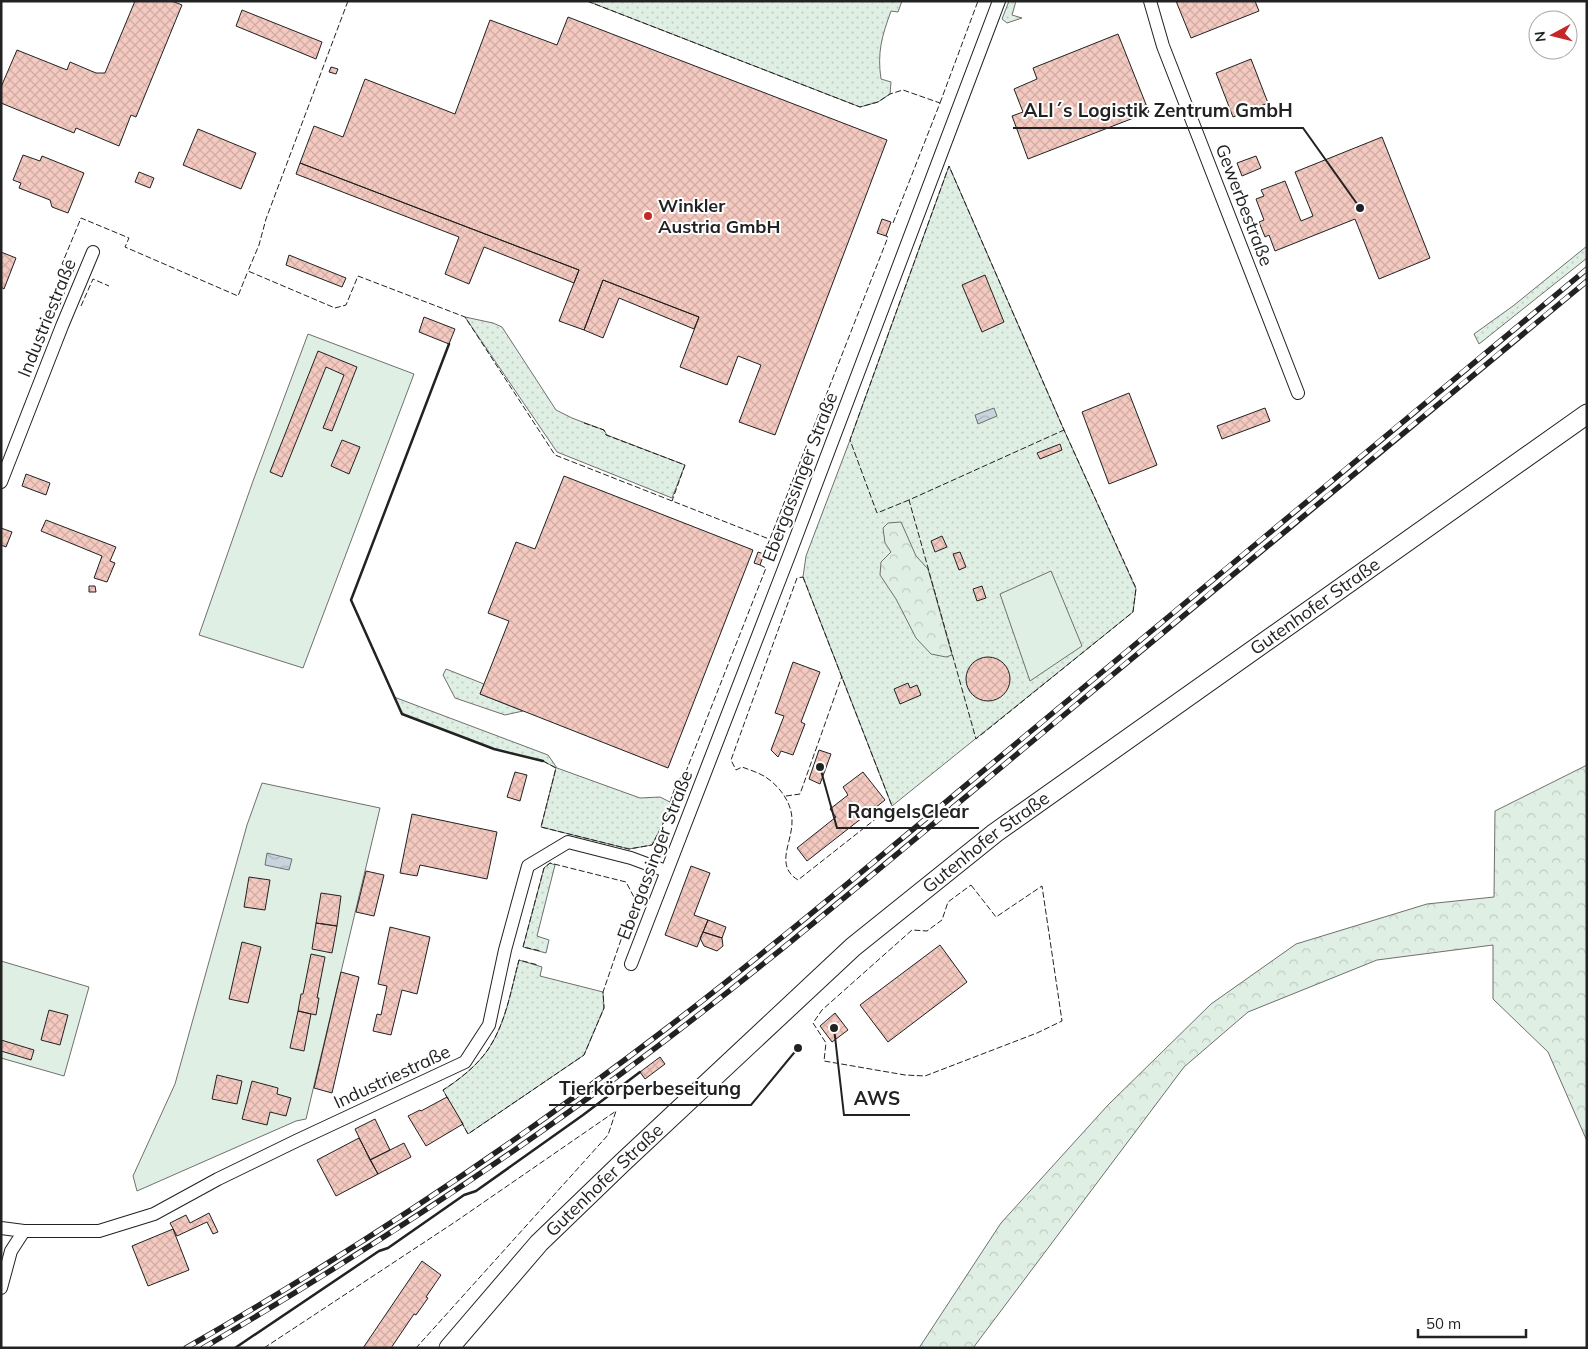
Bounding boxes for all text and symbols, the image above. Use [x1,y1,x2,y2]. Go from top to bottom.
north arrow [1528,10,1578,60]
text: N [1531,30,1550,43]
callout: ALI´s Logistik Zentrum GmbH [1013,94,1303,128]
text: ALI´s Logistik Zentrum GmbH [1023,98,1293,122]
street label: Gewerbestraße [1211,141,1278,269]
place label: Winkler Austria GmbH [658,194,780,238]
marker: Winkler Austria GmbH [642,210,654,222]
street label: Industriestraße [12,255,81,380]
street label: Ebergassinger Straße [757,389,842,565]
street label: Gutenhofer Straße [1245,552,1384,660]
street label: Ebergassinger Straße [612,767,697,943]
street label: Gutenhofer Straße [917,786,1054,898]
callout: RangeIsClear [837,794,979,828]
text: RangeIsClear [847,799,969,823]
street label: Industriestraße [330,1040,454,1114]
callout: Tierkörperbeseitung [549,1071,751,1105]
text: Tierkörperbeseitung [559,1076,741,1100]
callout: AWS [844,1081,910,1115]
text: AWS [854,1086,900,1110]
street label: Gutenhofer Straße [541,1119,668,1241]
scale bar [1418,1306,1526,1338]
text: 50 m [1426,1314,1461,1333]

